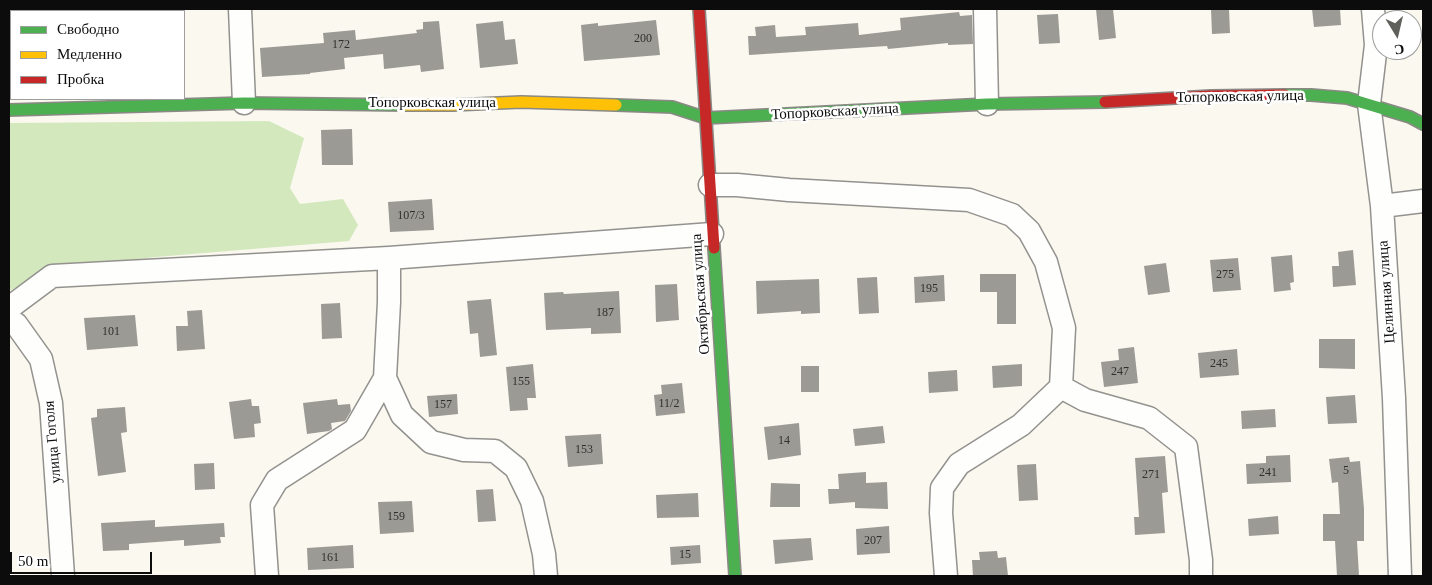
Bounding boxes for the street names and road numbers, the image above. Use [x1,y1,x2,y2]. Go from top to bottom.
street label: Топорковская улица [1176,87,1304,107]
street label: Топорковская улица [368,94,496,112]
street label: Топорковская улица [771,100,899,124]
street label: Октябрьская улица [688,233,714,355]
street label: Целинная улица [1374,240,1400,344]
street label: улица Гоголя [40,400,66,484]

